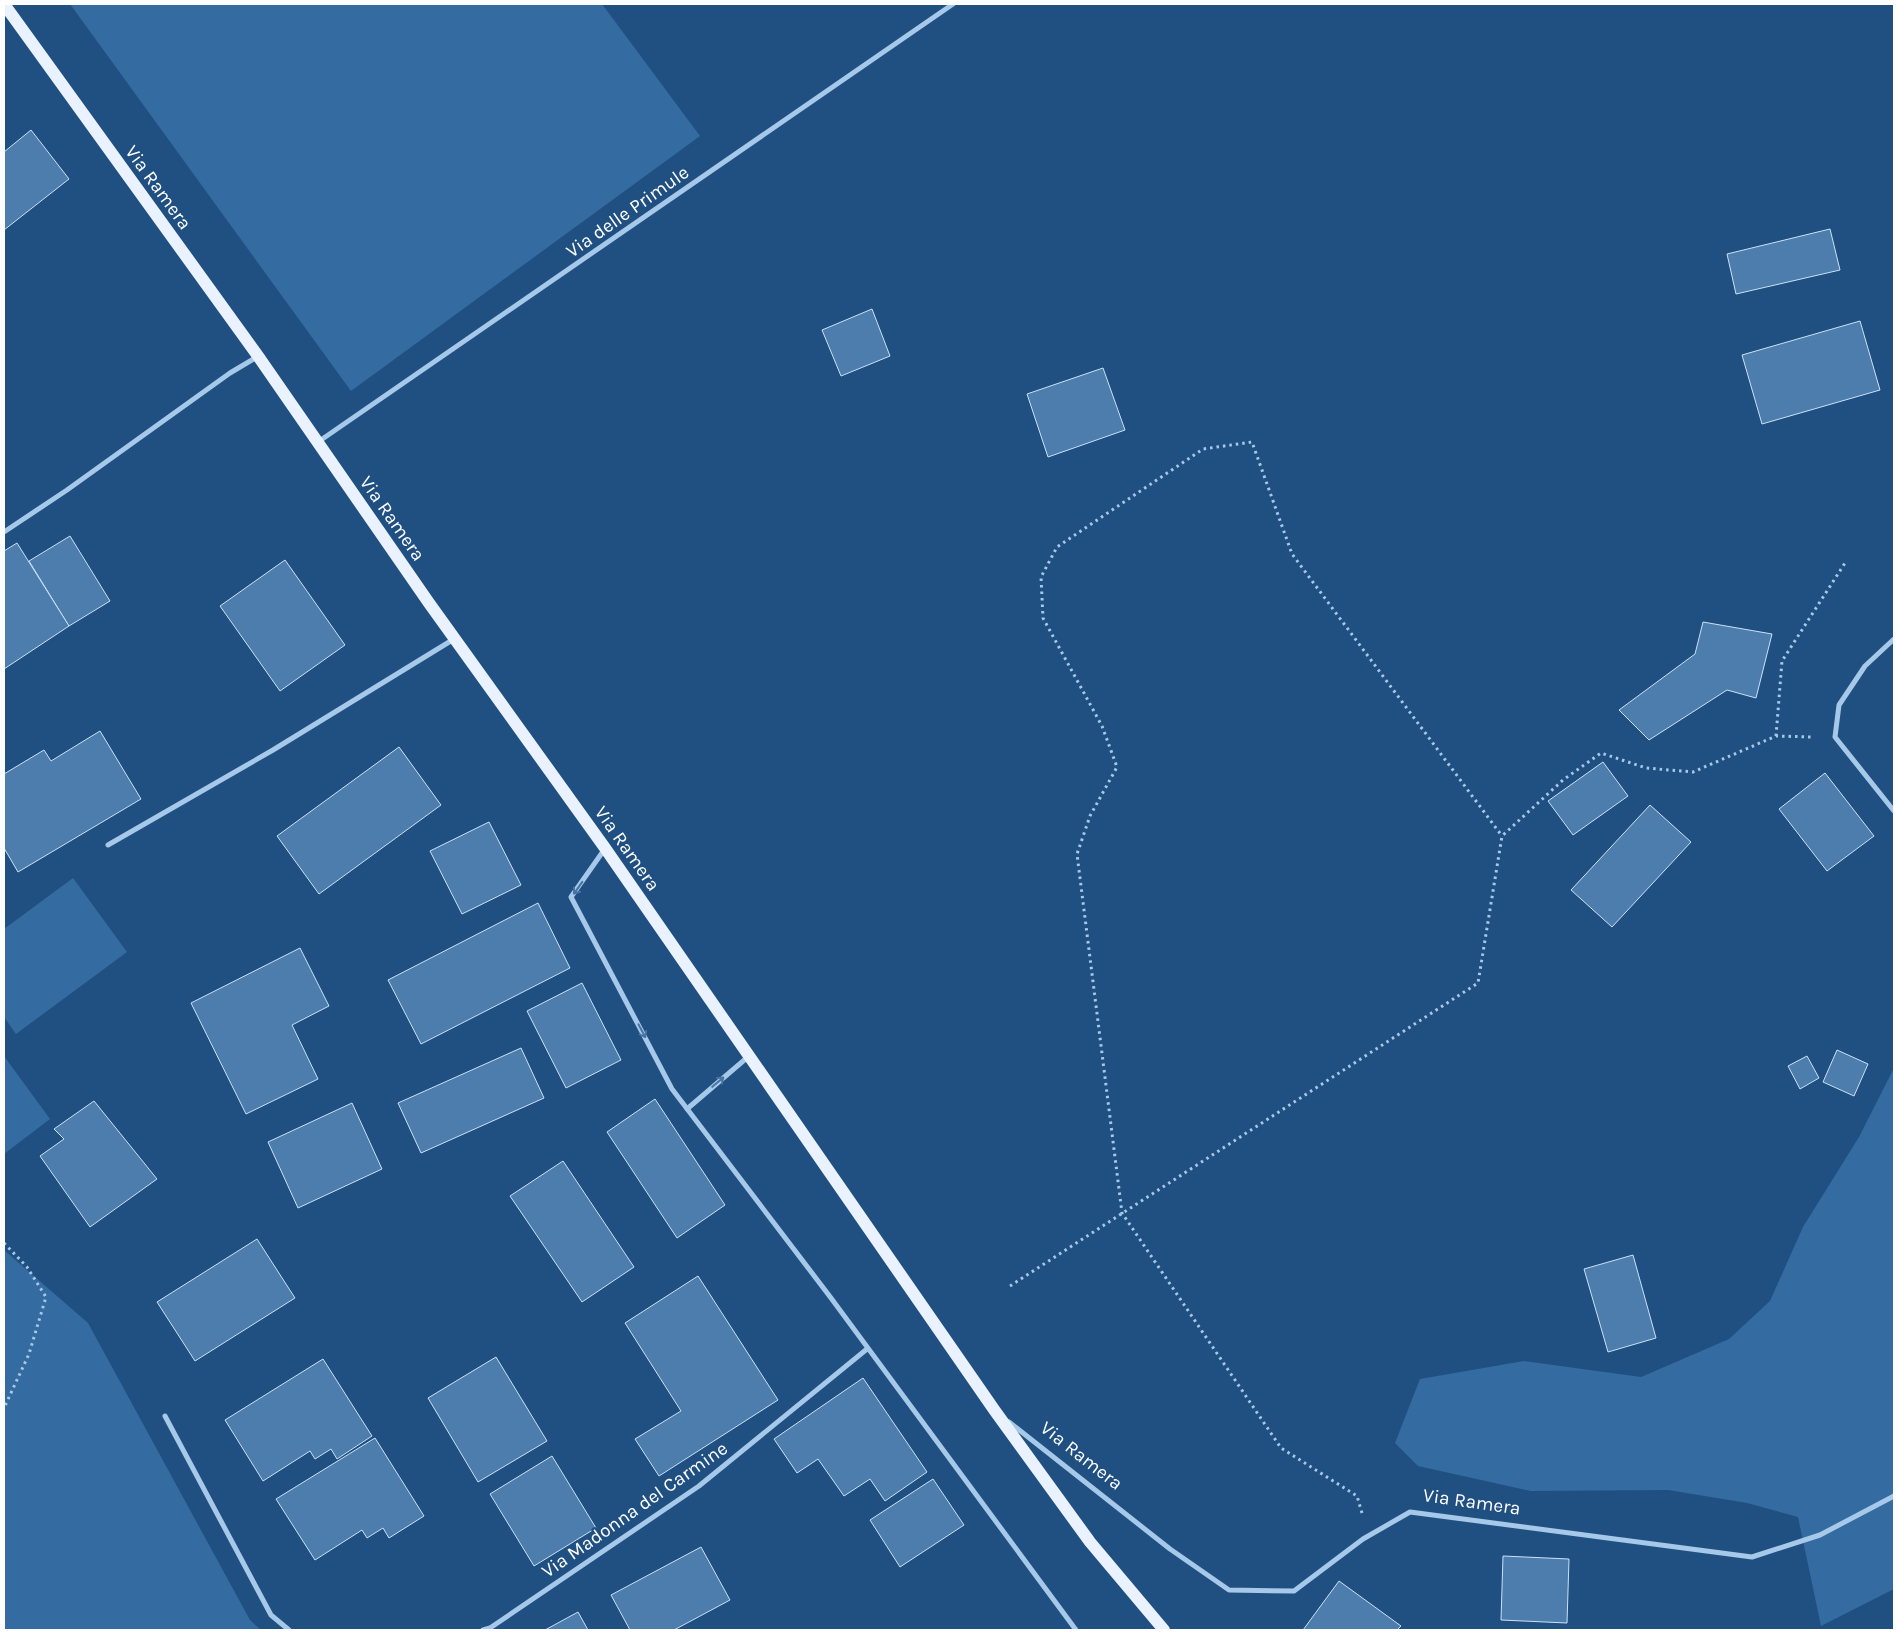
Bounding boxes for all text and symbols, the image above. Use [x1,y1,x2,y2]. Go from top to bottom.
street label: Via Ramera [120,141,196,234]
street label: Via delle Primule [562,161,693,262]
street label: Via Ramera [355,472,429,565]
street label: Via Ramera [590,802,664,895]
one-way arrow [573,881,583,895]
one-way arrow [637,1024,647,1039]
one-way arrow [711,1077,724,1088]
street label: Via Ramera [1036,1417,1127,1495]
street label: Via Madonna del Carmine [537,1437,732,1582]
street label: Via Ramera [1422,1484,1522,1520]

